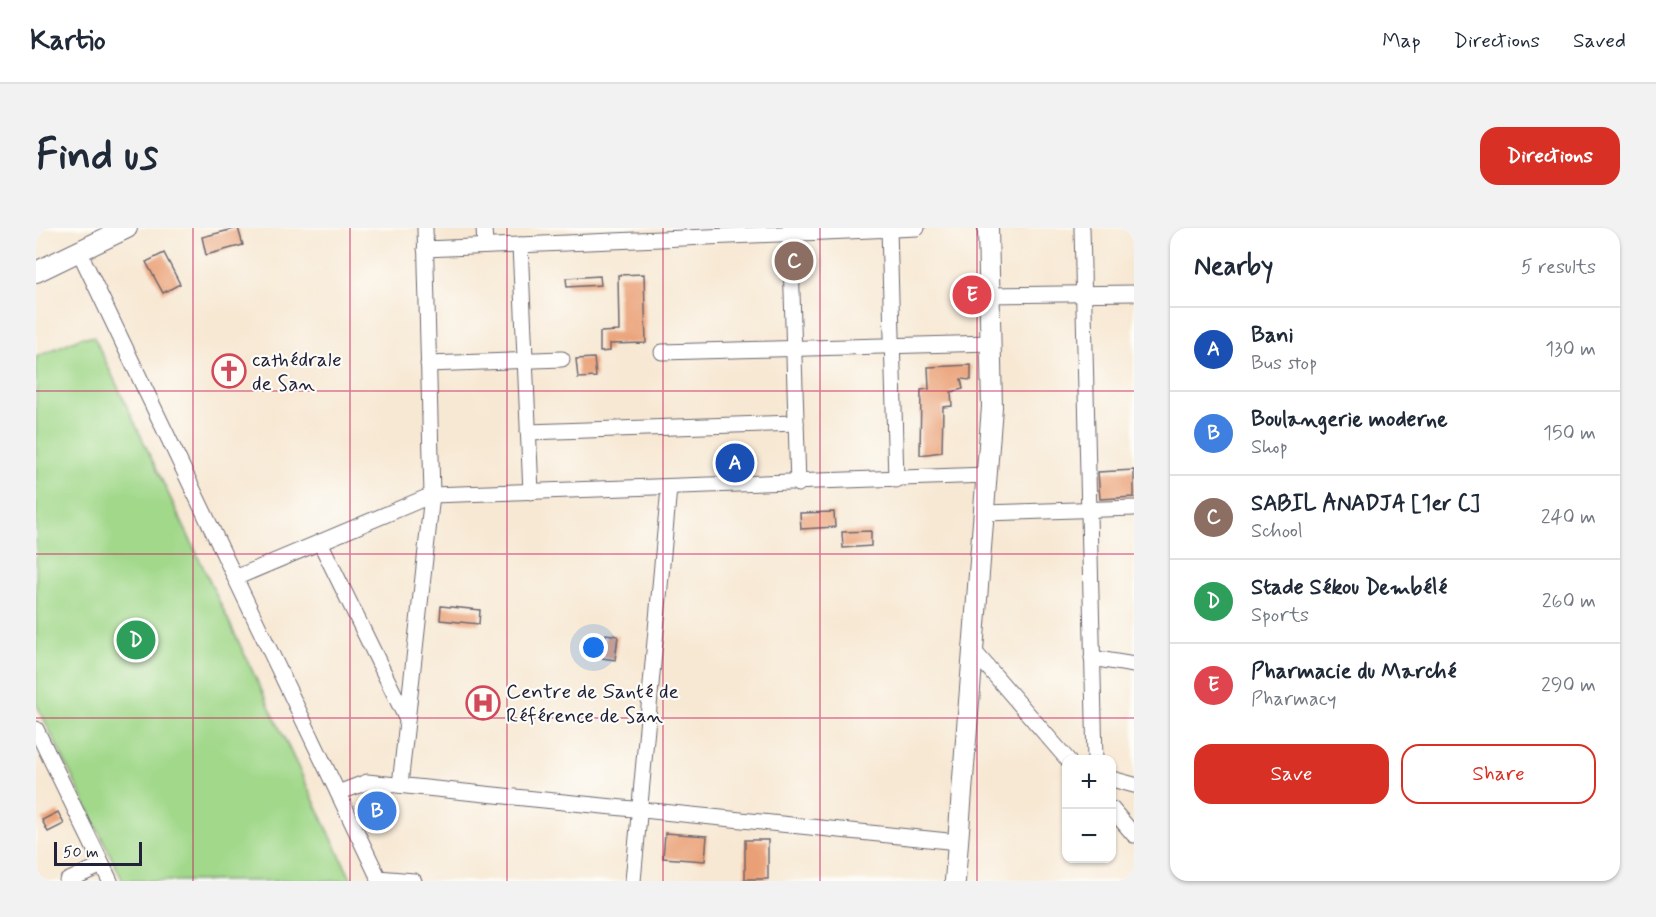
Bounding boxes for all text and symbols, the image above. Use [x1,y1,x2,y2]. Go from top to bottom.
text: Kartio [30,23,106,60]
text: Map [1382,27,1421,55]
text: Directions [1454,27,1540,55]
text: Saved [1573,27,1626,55]
button: Directions [1480,127,1620,185]
text: Find us [36,129,158,184]
pin: C [774,238,813,284]
text: Nearby [1194,250,1273,284]
text: 5 results [1521,254,1596,281]
pin: E [952,272,992,318]
text: Bani [1251,322,1294,350]
text: A [1207,336,1220,363]
text: 130 m [1545,336,1596,363]
place label: cathédrale de San [252,346,342,398]
text: Bus stop [1251,350,1317,377]
church icon: cathédrale de San [211,353,247,389]
text: Boulangerie moderne [1251,406,1448,434]
text: B [1207,420,1220,447]
text: 150 m [1543,420,1596,447]
text: Shop [1251,434,1288,461]
pin: A [716,440,754,486]
text: SABIL ANADJA [1er C] [1251,490,1480,518]
text: C [1206,504,1221,531]
text: 240 m [1541,504,1596,531]
text: School [1251,518,1303,545]
text: Stade Sékou Dembélé [1251,574,1447,602]
text: D [1207,588,1220,615]
text: 260 m [1542,588,1596,615]
text: Sports [1251,602,1309,629]
pin: D [116,618,156,662]
your location [579,633,608,662]
text: Pharmacie du Marché [1251,658,1456,686]
text: E [1208,672,1219,699]
text: 290 m [1541,672,1596,699]
place label: Centre de Santé de Référence de San [506,678,679,730]
hospital icon: Centre de Santé de Référence de San [465,685,501,721]
text: Pharmacy [1251,686,1337,713]
button: Save [1194,744,1389,804]
button: Share [1401,744,1596,804]
map controls [1062,755,1116,863]
button: + [1062,755,1116,809]
pin: B [358,788,396,834]
button: − [1062,809,1116,863]
scale bar [54,839,142,866]
text: 50 m [63,842,99,863]

